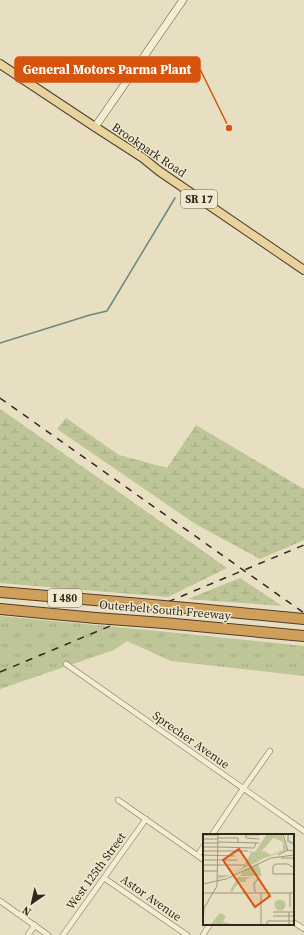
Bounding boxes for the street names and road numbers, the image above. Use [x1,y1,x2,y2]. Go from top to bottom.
street label: Brookpark Road [109,119,190,181]
road number: SR 17 [181,190,217,208]
road number: I 480 [48,589,82,607]
street label: Outerbelt South Freeway [99,596,232,624]
street label: Sprecher Avenue [149,708,233,772]
street label: West 125th Street [63,829,129,913]
street label: Astor Avenue [117,871,185,925]

